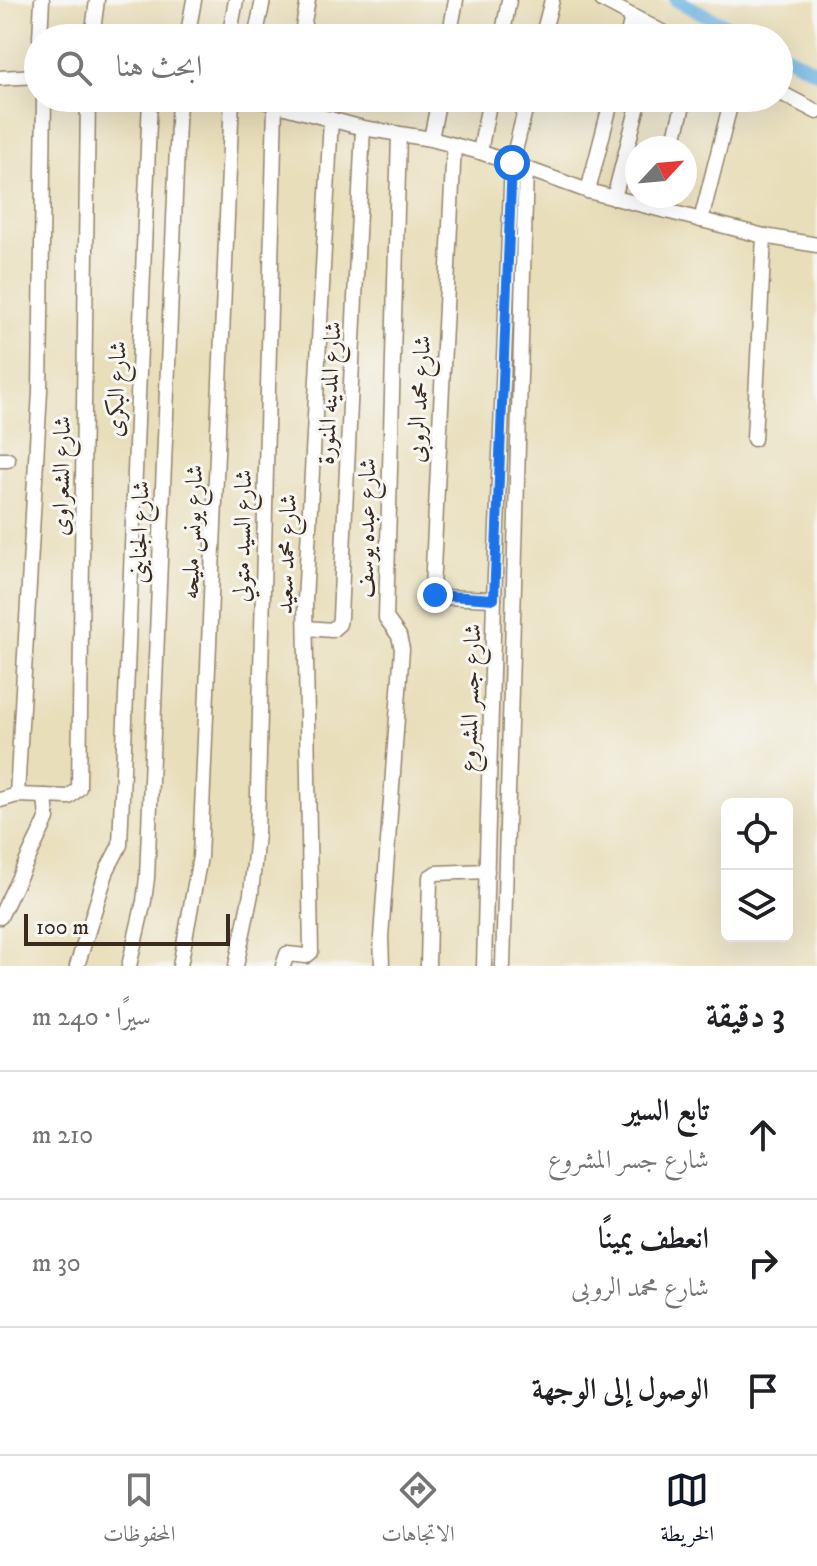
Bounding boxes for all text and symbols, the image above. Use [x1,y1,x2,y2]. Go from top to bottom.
search box [24,24,793,112]
icon: search [52,46,96,90]
text: ابحث هنا [116,49,202,86]
north arrow [625,136,697,208]
route start [494,145,530,181]
street label: شارع المدينه المنورة [311,321,353,466]
street label: شارع محمد الروبى [402,335,442,464]
street label: شارع البكرى [100,340,138,438]
street label: شارع الشعراوى [46,416,82,536]
street label: شارع عبده يوسف [351,458,387,598]
street label: شارع يونس مليحه [176,464,214,600]
street label: شارع السيد متولي [227,469,263,603]
street label: شارع الجناينى [123,480,161,584]
street label: شارع محمد سعيد [270,493,308,615]
route end [417,577,453,613]
street label: شارع جسر المشروع [453,623,493,773]
map controls [721,798,793,942]
button: locate [721,798,793,870]
button: layers [721,870,793,942]
scale bar [24,910,230,946]
text: 100 m [36,914,89,941]
text: 3 دقيقة [706,995,785,1037]
text: سيرًا · 240 m [32,1001,151,1034]
text: تابع السير [624,1093,709,1130]
icon: ahead [741,1113,785,1157]
text: 210 m [32,1119,93,1152]
text: شارع جسر المشروع [548,1144,709,1177]
text: انعطف يمينًا [598,1221,709,1258]
icon: right [741,1241,785,1285]
text: 30 m [32,1247,81,1280]
text: شارع محمد الروبى [571,1272,709,1305]
icon: arrive [741,1369,785,1413]
text: الوصول إلى الوجهة [532,1372,709,1409]
tab: المحفوظات [103,1468,175,1555]
tab: الاتجاهات [381,1468,455,1555]
tab: الخريطة [661,1468,714,1555]

